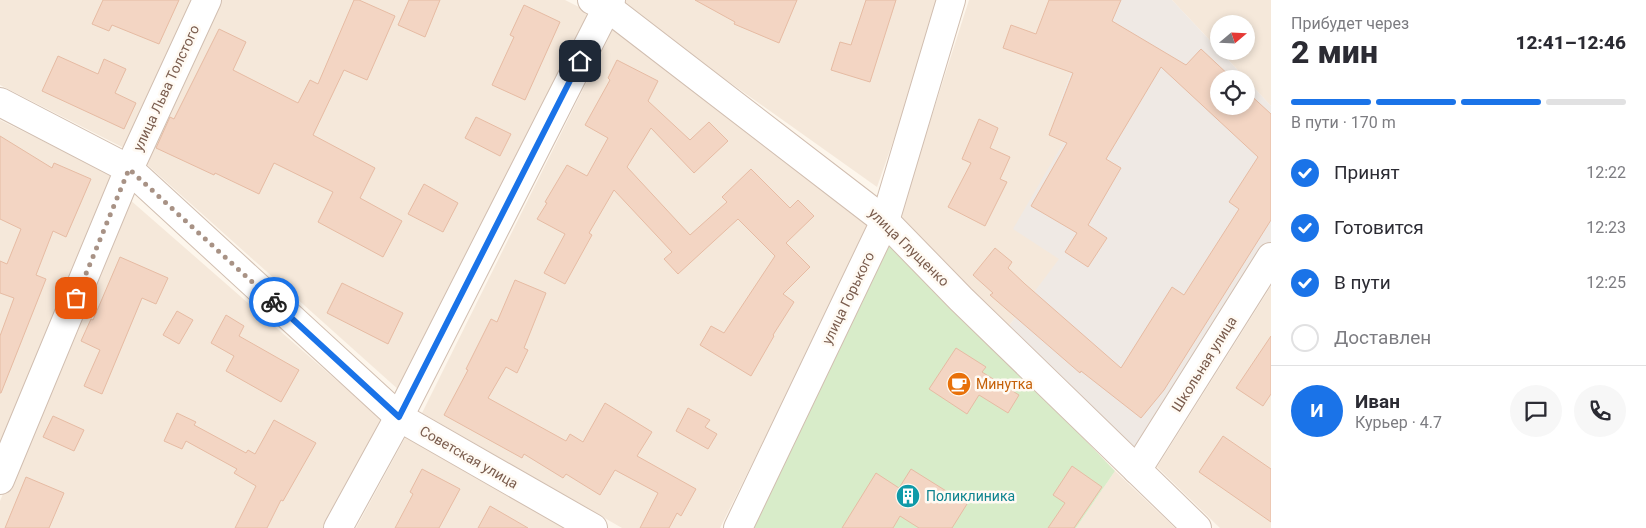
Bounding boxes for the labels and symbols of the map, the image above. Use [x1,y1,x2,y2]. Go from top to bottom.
north arrow [1210,15,1255,60]
street label: улица Льва Толстого [130,22,202,154]
pin [559,40,601,82]
street label: улица Глущенко [866,205,952,289]
street label: улица Горького [819,249,877,347]
pin [55,277,97,319]
courier [249,277,299,327]
street label: Школьная улица [1168,313,1240,415]
cafe icon: Минутка [946,371,972,397]
place label: Минутка [976,376,1033,392]
street label: Советская улица [417,422,521,492]
building icon: Поликлиника [895,483,921,509]
place label: Поликлиника [926,488,1015,504]

